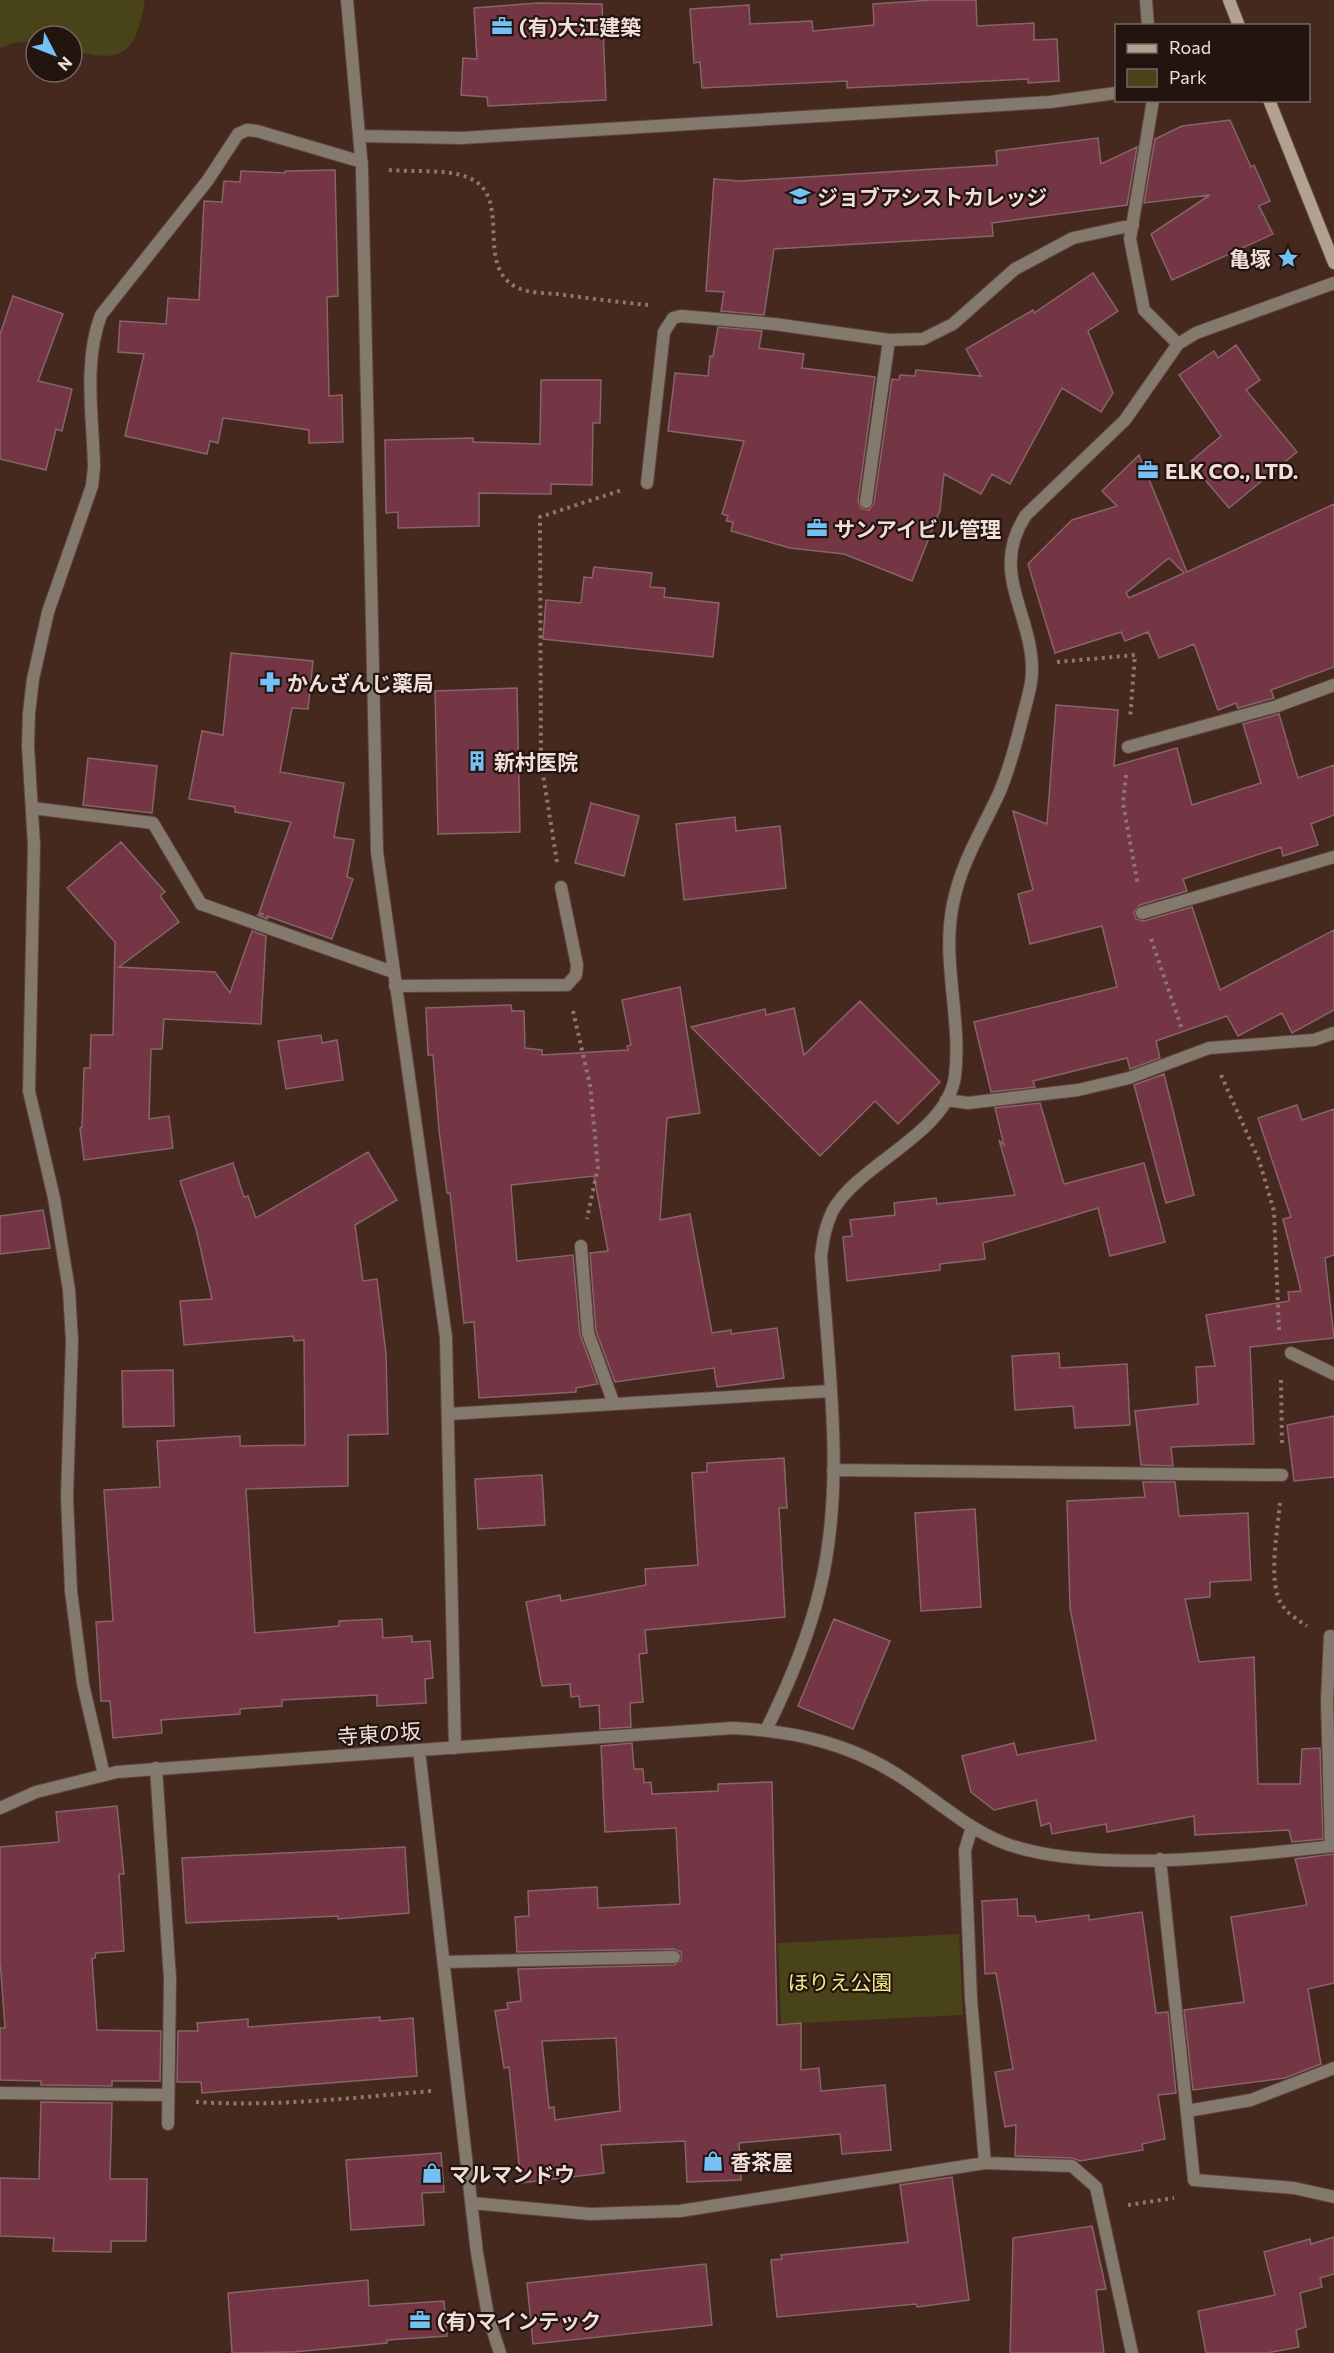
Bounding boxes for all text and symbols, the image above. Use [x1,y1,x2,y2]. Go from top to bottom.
office icon: (有)大江建築 [490,14,514,38]
place label: (有)大江建築 [519,14,641,39]
north arrow [24,24,84,84]
legend [1115,24,1310,102]
text: Road [1169,36,1211,58]
text: N [54,54,77,75]
text: Park [1169,66,1207,88]
school or university icon: ジョブアシストカレッジ [788,184,812,208]
place label: ジョブアシストカレッジ [817,184,1047,209]
place label: 亀塚 [1229,246,1271,271]
place icon: 亀塚 [1276,246,1300,270]
office icon: ELK CO., LTD. [1136,458,1160,482]
place label: ELK CO., LTD. [1165,458,1298,483]
office icon: サンアイビル管理 [805,516,829,540]
place label: サンアイビル管理 [834,516,1001,541]
pharmacy icon: かんざんじ薬局 [258,670,282,694]
place label: かんざんじ薬局 [287,670,434,695]
building icon: 新村医院 [465,749,489,773]
place label: 新村医院 [494,749,578,774]
street label: 寺東の坂 [336,1718,422,1748]
park label: ほりえ公園 [788,1969,893,1994]
shop icon: 香茶屋 [701,2149,725,2173]
place label: 香茶屋 [730,2149,793,2174]
shop icon: マルマンドウ [420,2161,444,2185]
place label: マルマンドウ [449,2161,575,2186]
office icon: (有)マインテック [408,2308,432,2332]
place label: (有)マインテック [437,2308,601,2333]

